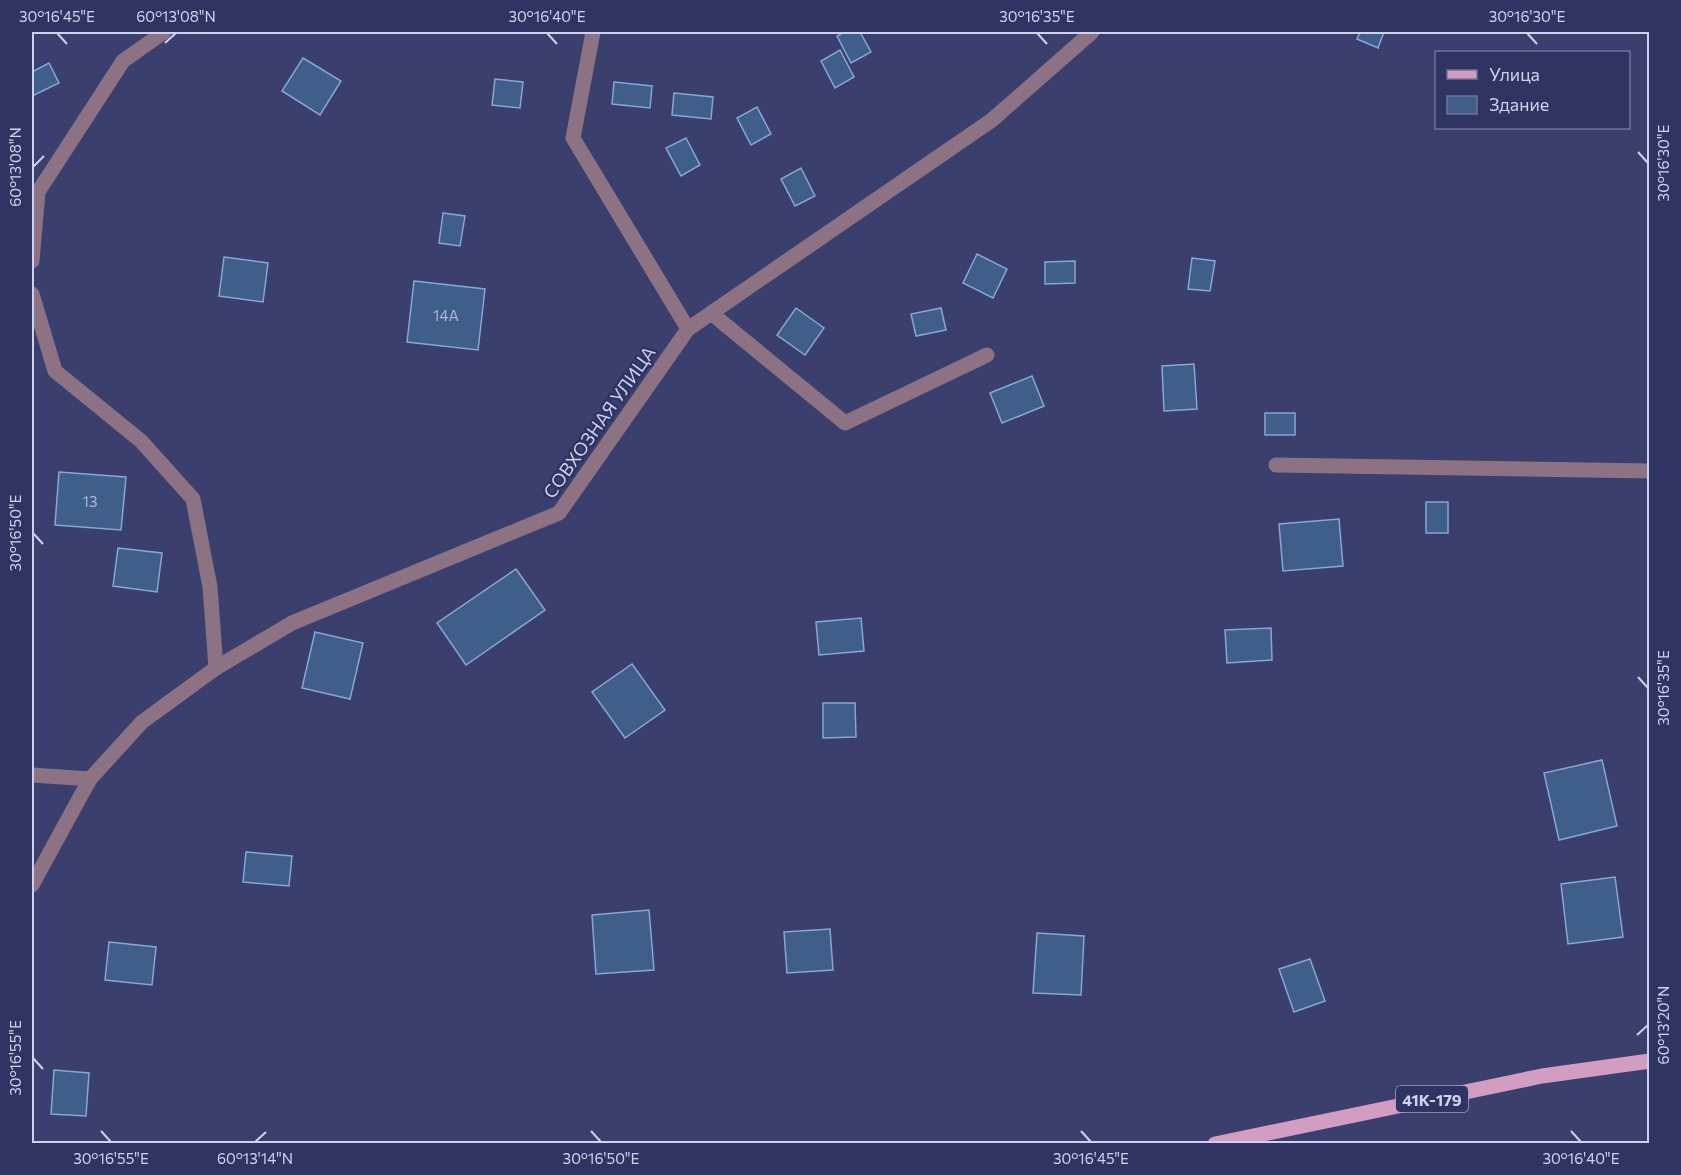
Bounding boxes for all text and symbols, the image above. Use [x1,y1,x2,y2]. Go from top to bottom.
text: 30°16'45"E [19,7,95,25]
text: 60°13'08"N [136,7,216,25]
text: 30°16'40"E [508,7,586,25]
text: 30°16'35"E [999,7,1075,25]
text: 30°16'30"E [1489,7,1565,25]
legend [1435,51,1630,129]
text: Улица [1489,63,1540,85]
text: Здание [1489,93,1549,115]
text: 30°16'30"E [1654,125,1672,201]
text: 60°13'08"N [6,127,24,207]
house number: 14А [433,306,459,324]
street label: СОВХОЗНАЯ УЛИЦА [538,342,660,502]
house number: 13 [83,492,97,510]
text: 30°16'50"E [6,495,24,571]
text: 30°16'35"E [1654,650,1672,726]
text: 60°13'20"N [1654,986,1672,1064]
text: 30°16'55"E [6,1020,24,1096]
road number: 41К-179 [1396,1086,1468,1112]
text: 30°16'55"E [73,1149,149,1167]
text: 60°13'14"N [217,1149,293,1167]
text: 30°16'50"E [563,1149,639,1167]
text: 30°16'45"E [1053,1149,1129,1167]
text: 30°16'40"E [1542,1149,1620,1167]

